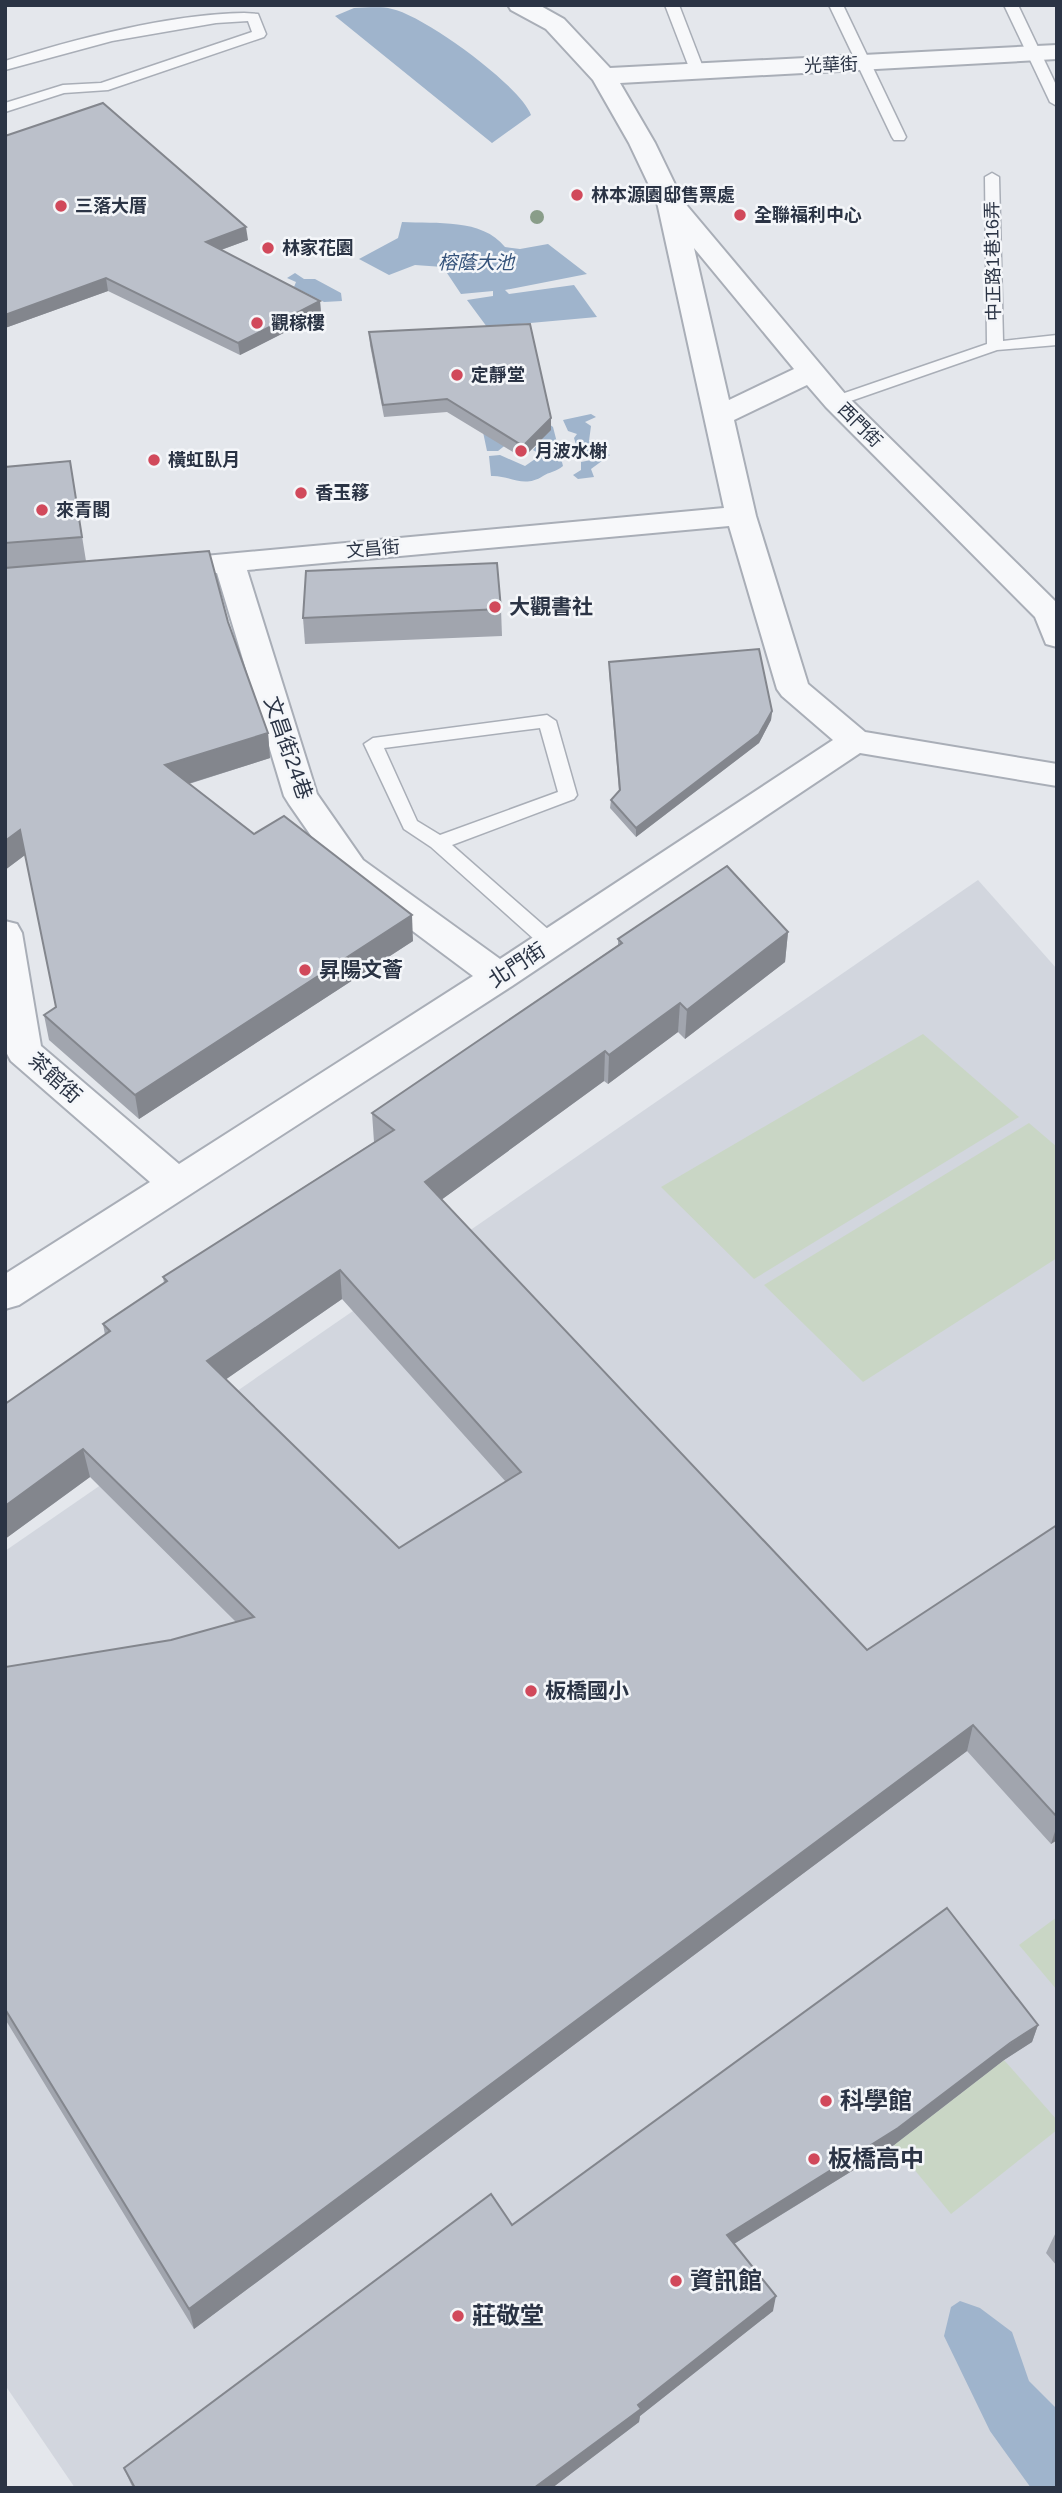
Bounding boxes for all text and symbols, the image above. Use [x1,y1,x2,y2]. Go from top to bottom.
street label: 光華街 [804,54,858,76]
place label: 林本源園邸售票處 [591,185,735,205]
marker: 林本源園邸售票處 [569,187,585,203]
place label: 三落大厝 [75,196,147,216]
marker: 三落大厝 [53,198,69,214]
street label: 中正路1巷16弄 [982,201,1004,321]
place label: 全聯福利中心 [754,205,862,225]
marker: 全聯福利中心 [732,207,748,223]
place label: 林家花園 [282,238,354,258]
marker: 林家花園 [260,240,276,256]
water label: 榕蔭大池 [438,252,516,273]
place label: 觀稼樓 [271,313,325,333]
marker: 觀稼樓 [249,315,265,331]
place label: 定靜堂 [471,365,525,385]
marker: 定靜堂 [449,367,465,383]
street label: 西門街 [834,399,886,451]
place label: 月波水榭 [535,441,607,461]
marker: 月波水榭 [513,443,529,459]
place label: 橫虹臥月 [168,450,240,470]
marker: 橫虹臥月 [146,452,162,468]
place label: 香玉簃 [315,482,369,503]
marker: 香玉簃 [293,485,309,501]
place label: 來青閣 [56,500,110,520]
marker: 來青閣 [34,502,50,518]
street label: 文昌街 [345,537,401,561]
place label: 大觀書社 [509,595,593,618]
marker: 大觀書社 [487,599,503,615]
street label: 文昌街24巷 [260,693,317,802]
street label: 北門街 [484,938,549,991]
place label: 昇陽文薈 [319,958,403,981]
marker: 昇陽文薈 [297,962,313,978]
street label: 茶館街 [24,1048,86,1107]
place label: 板橋國小 [545,1679,629,1702]
marker: 板橋國小 [523,1683,539,1699]
place label: 科學館 [840,2087,912,2114]
marker: 科學館 [818,2093,834,2109]
place label: 板橋高中 [828,2145,924,2172]
marker: 板橋高中 [806,2151,822,2167]
place label: 資訊館 [690,2267,762,2294]
marker: 資訊館 [668,2273,684,2289]
place label: 莊敬堂 [472,2302,544,2329]
marker: 莊敬堂 [450,2308,466,2324]

